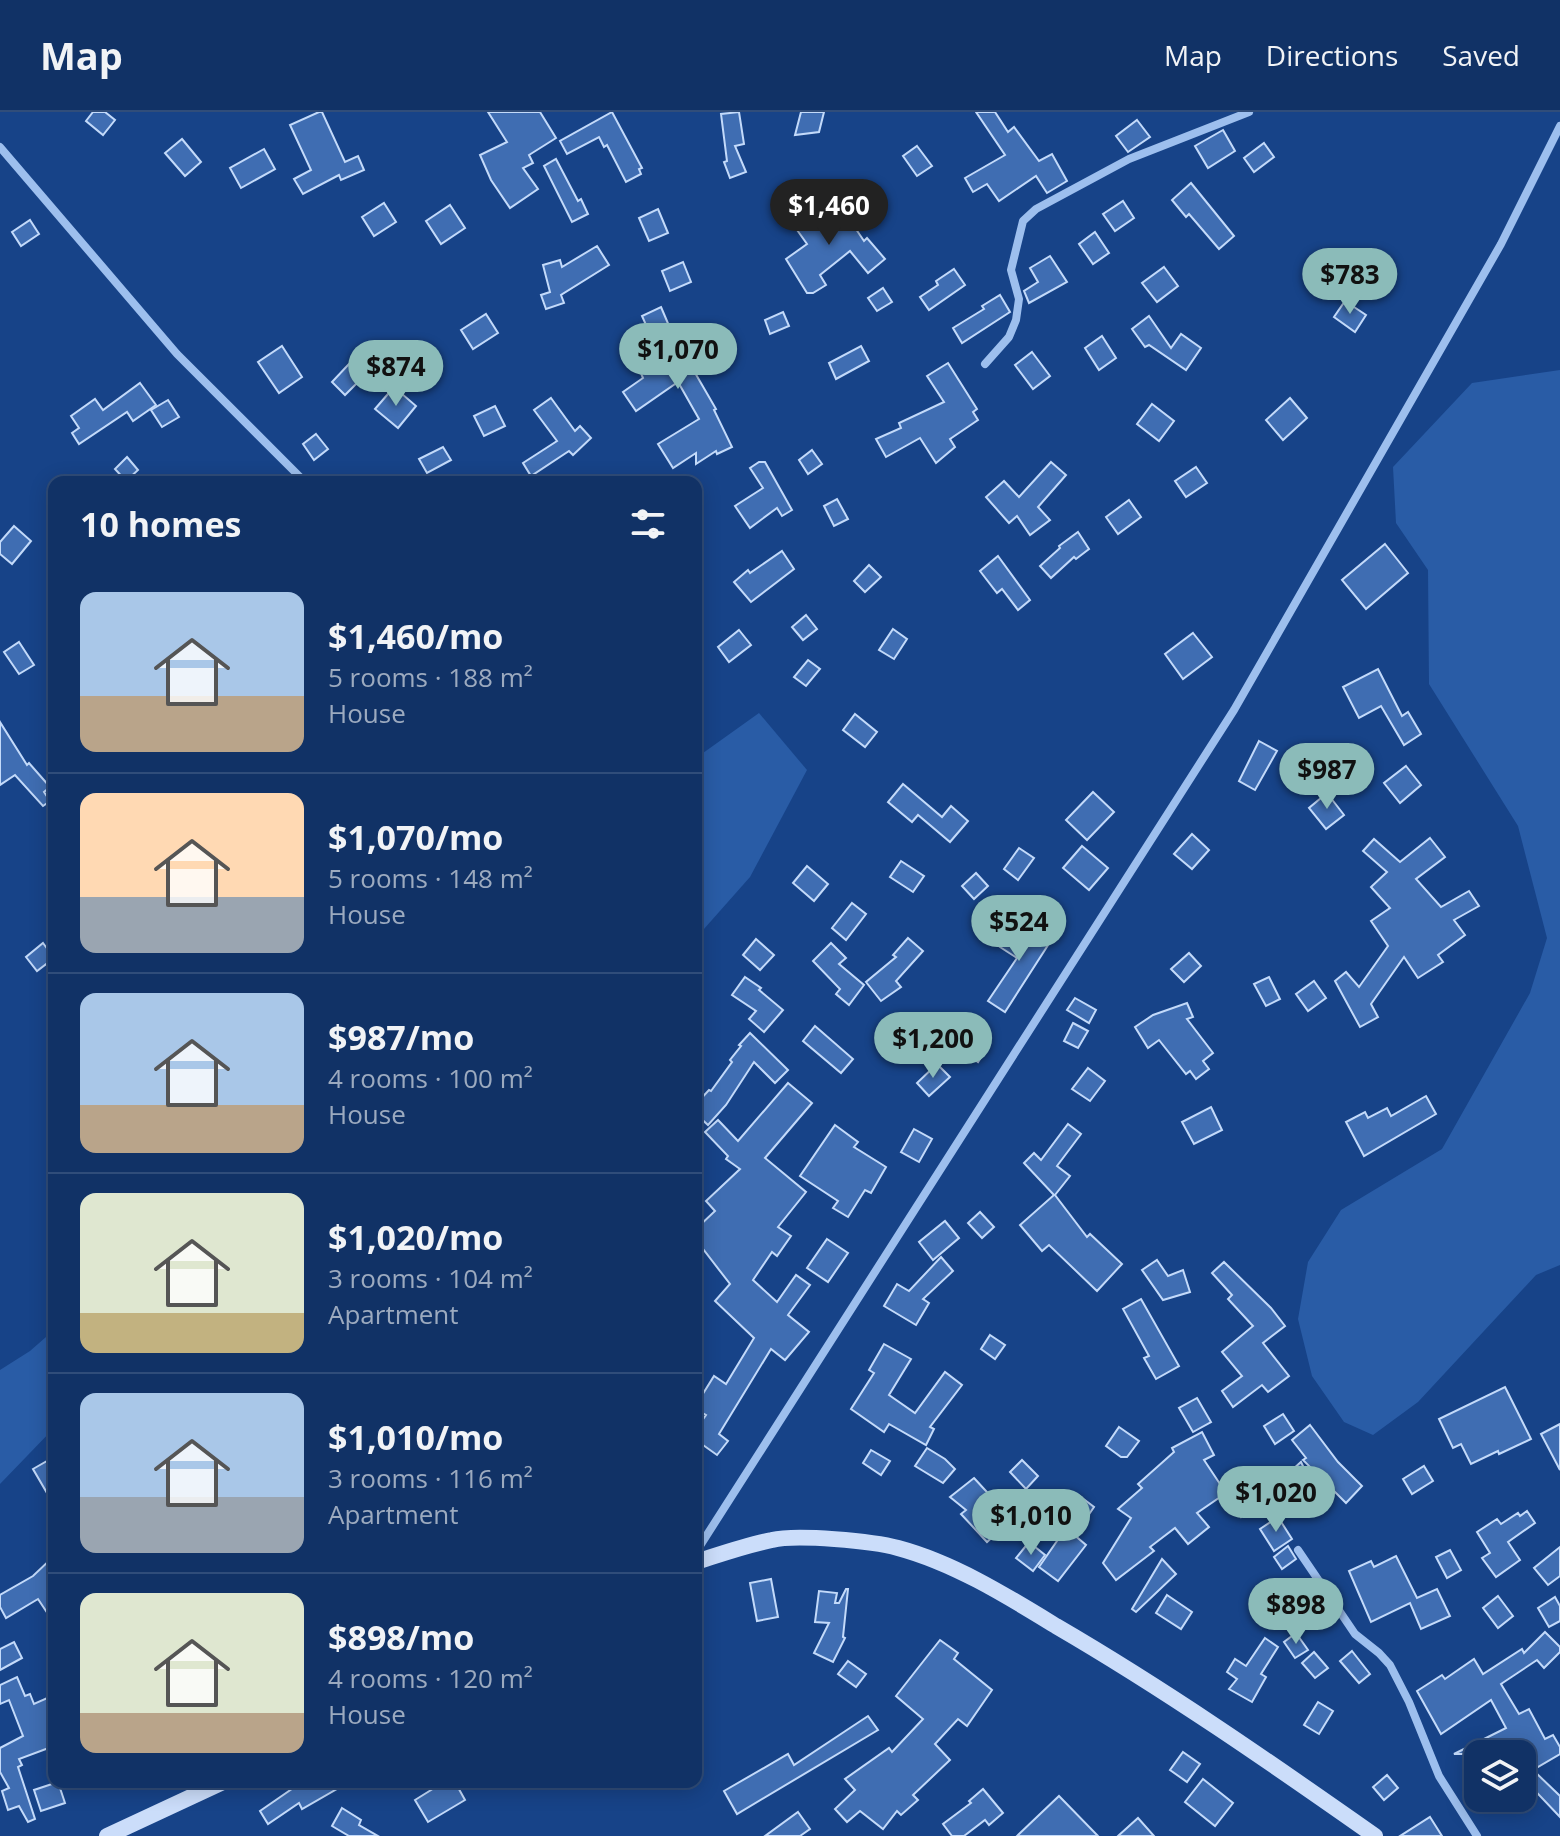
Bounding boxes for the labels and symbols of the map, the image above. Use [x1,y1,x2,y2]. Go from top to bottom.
pin: $1,460 [764,179,894,247]
pin: $783 [1303,248,1397,316]
pin: $1,070 [613,323,743,391]
pin: $874 [349,340,443,408]
pin: $987 [1280,743,1374,811]
pin: $524 [972,895,1066,963]
pin: $1,200 [868,1012,998,1080]
pin: $1,020 [1211,1466,1341,1534]
pin: $1,010 [966,1489,1096,1557]
pin: $898 [1249,1578,1343,1646]

